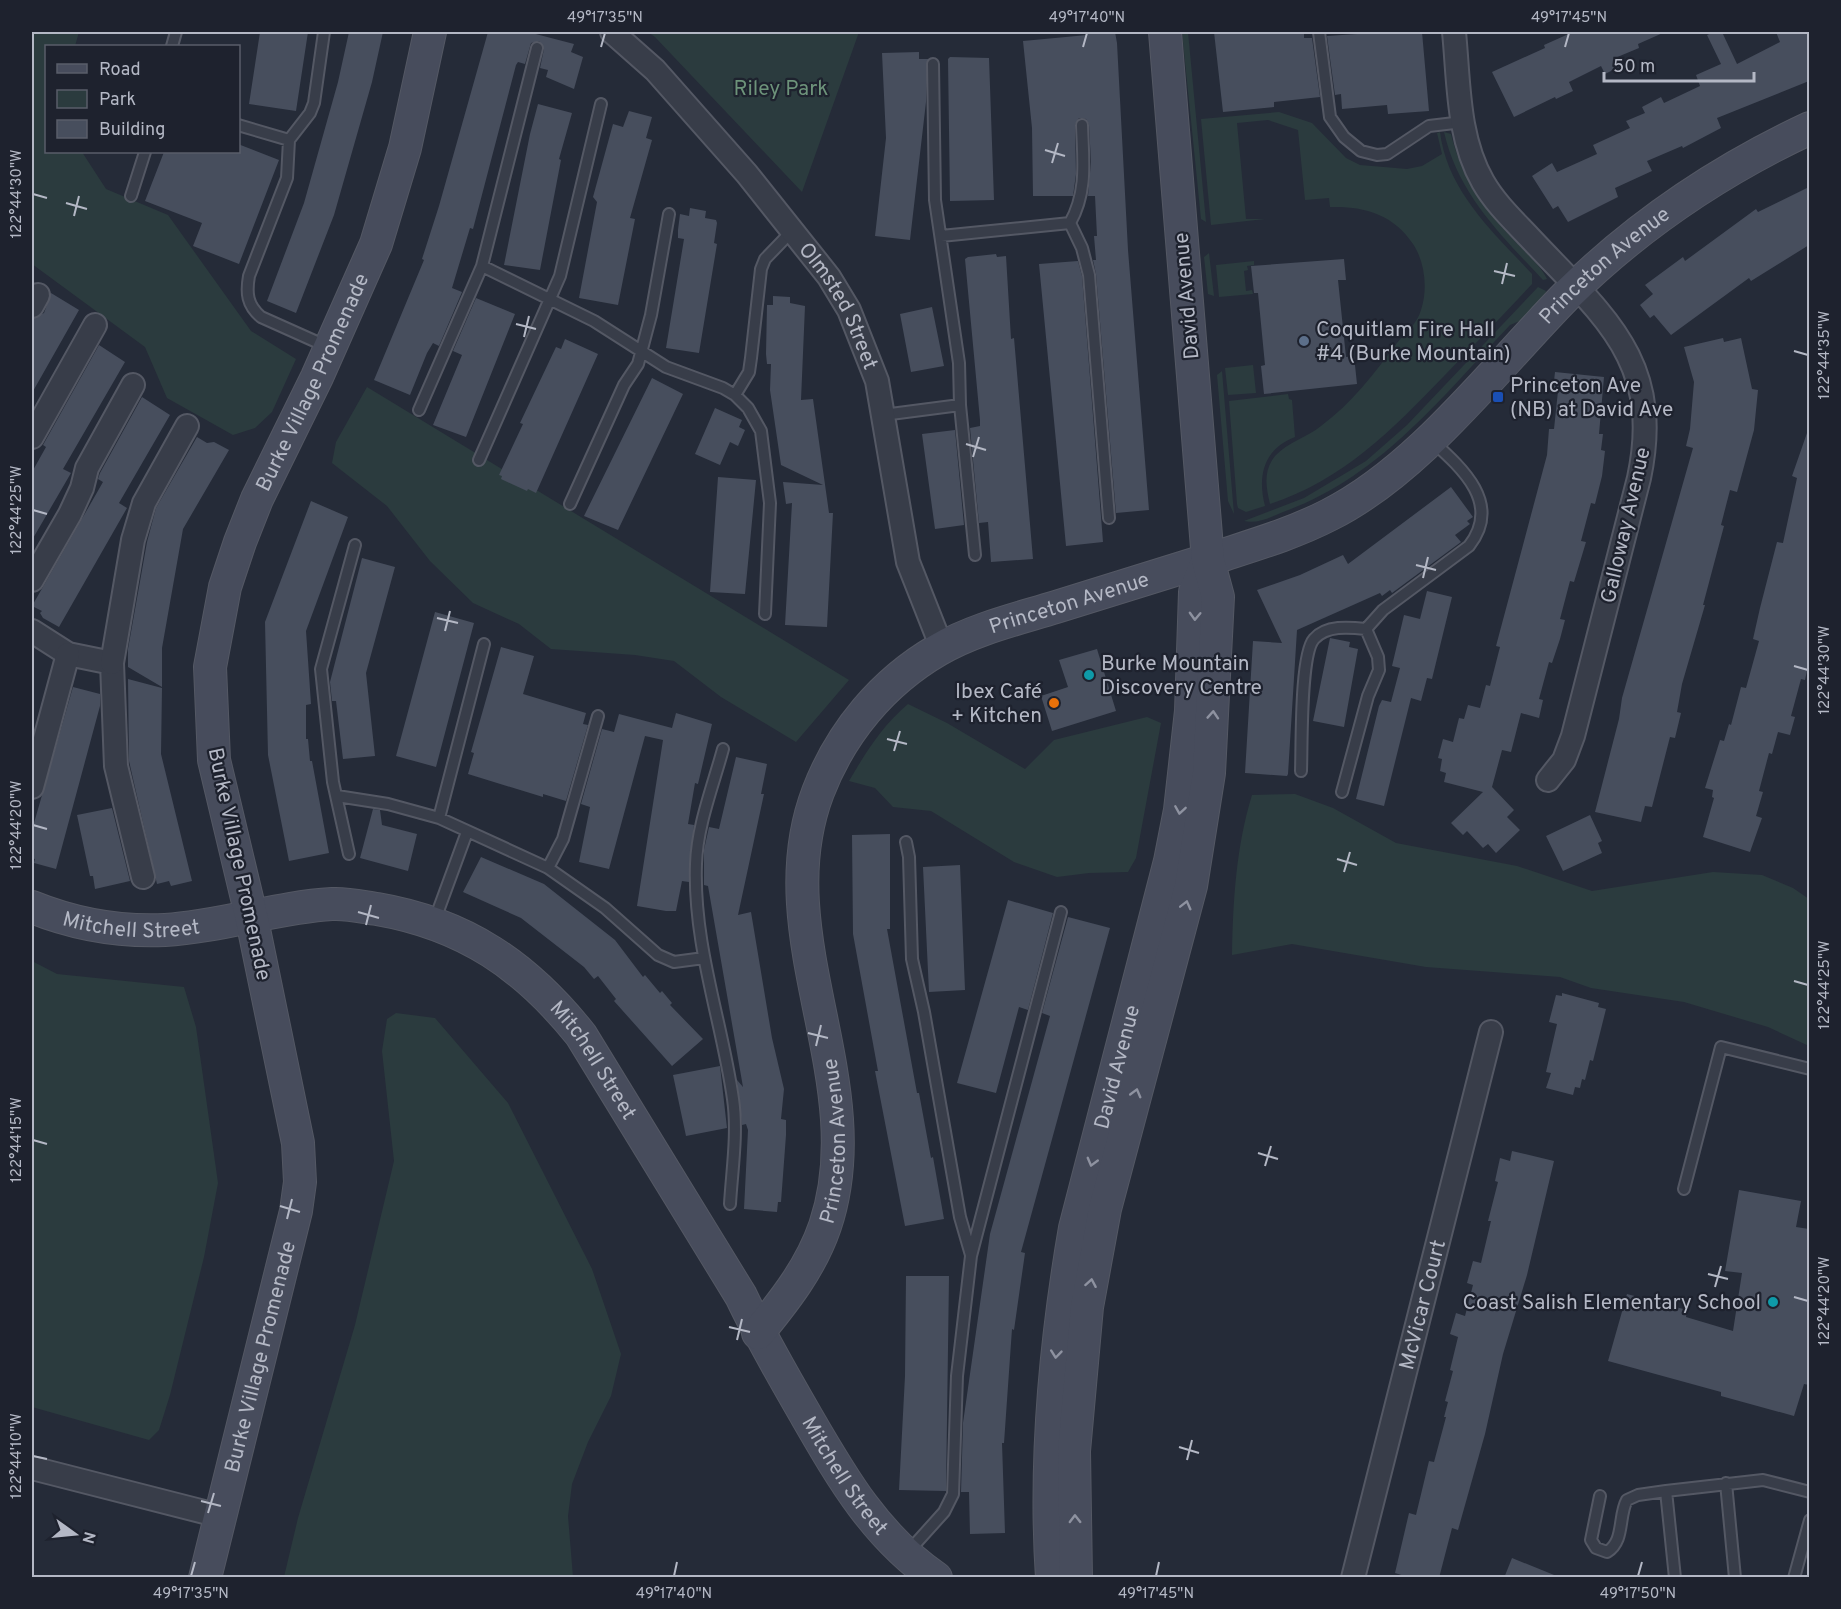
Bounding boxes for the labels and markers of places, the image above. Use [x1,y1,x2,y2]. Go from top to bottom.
place label: Coquitlam Fire Hall #4 (Burke Mountain) [1316,317,1511,368]
marker: Coquitlam Fire Hall #4 (Burke Mountain) [1297,334,1311,348]
place label: Princeton Ave (NB) at David Ave [1510,373,1673,424]
marker: Princeton Ave (NB) at David Ave [1491,390,1505,404]
place label: Burke Mountain Discovery Centre [1101,651,1262,702]
marker: Burke Mountain Discovery Centre [1082,668,1096,682]
place label: Ibex Café + Kitchen [951,679,1042,730]
marker: Ibex Café + Kitchen [1047,696,1061,710]
place label: Coast Salish Elementary School [1462,1290,1761,1317]
marker: Coast Salish Elementary School [1766,1295,1780,1309]

